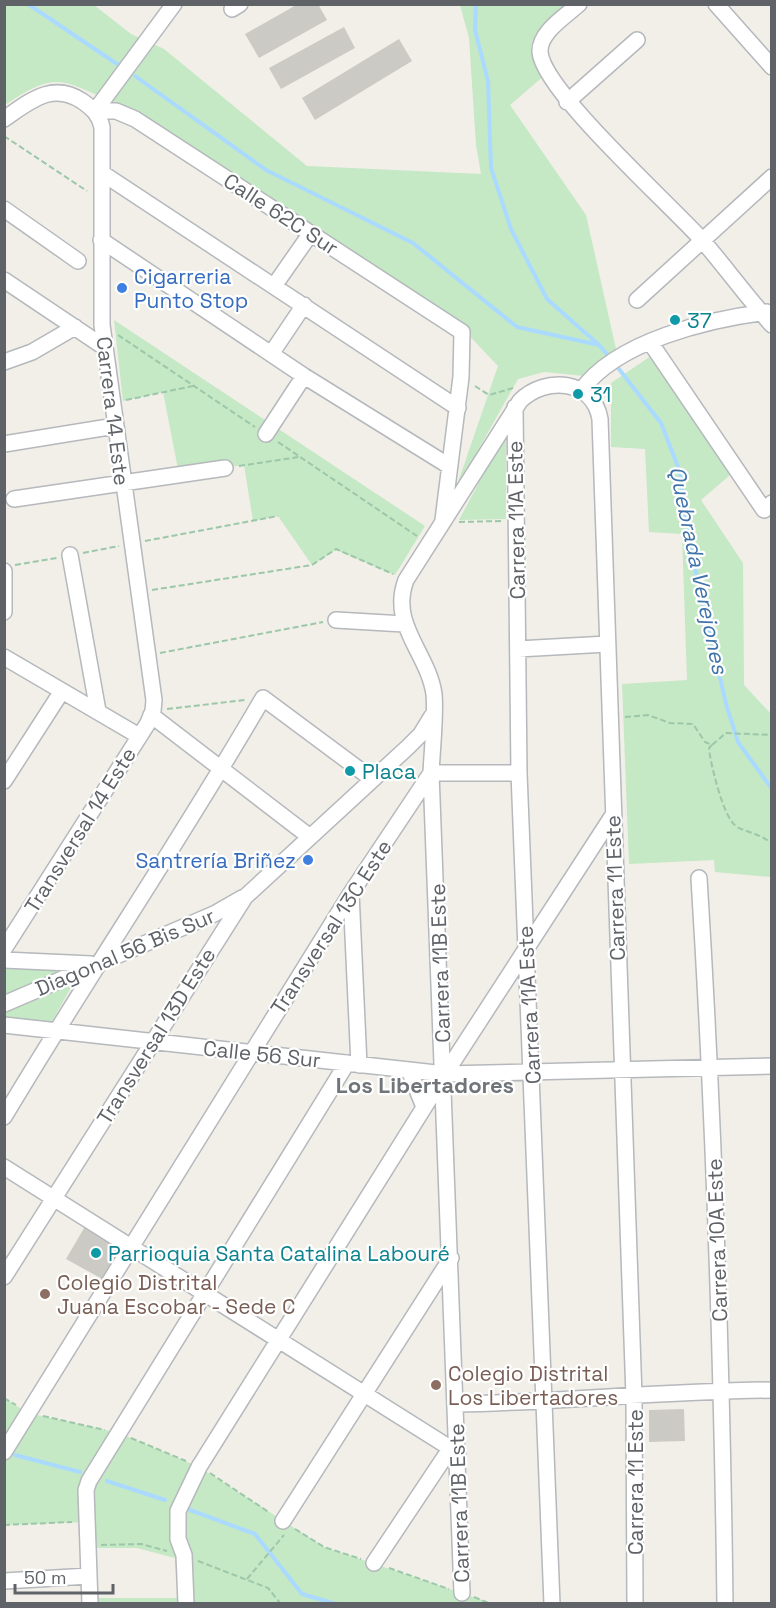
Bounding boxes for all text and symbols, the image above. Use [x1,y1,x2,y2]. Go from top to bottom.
street label: Calle 62C Sur [218,167,344,261]
place label: Cigarreria Punto Stop [134,263,248,314]
marker: Cigarreria Punto Stop [115,281,129,295]
place label: 37 [687,307,712,334]
marker: 37 [668,313,682,327]
street label: Carrera 14 Este [90,335,136,487]
place label: 31 [590,381,611,408]
marker: 31 [571,387,585,401]
street label: Carrera 11A Este [501,440,531,600]
water label: Quebrada Verejones [663,464,735,678]
street label: Transversal 14 Este [18,742,142,918]
place label: Placa [362,758,416,785]
marker: Placa [343,764,357,778]
street label: Carrera 11 Este [599,815,631,961]
street label: Transversal 13C Este [264,834,398,1020]
place label: Santrería Briñez [135,847,296,874]
marker: Santrería Briñez [301,853,315,867]
street label: Carrera 11B Este [424,883,456,1043]
street label: Diagonal 56 Bis Sur [31,902,219,1002]
street label: Carrera 11A Este [511,925,547,1085]
street label: Transversal 13D Este [91,942,221,1130]
street label: Calle 56 Sur [202,1034,322,1074]
district label: Los Libertadores [336,1071,514,1099]
street label: Carrera 10A Este [701,1158,733,1322]
place label: Parrioquia Santa Catalina Labouré [108,1240,450,1267]
marker: Parrioquia Santa Catalina Labouré [89,1246,103,1260]
place label: Colegio Distrital Juana Escobar - Sede C [57,1269,295,1320]
marker: Colegio Distrital Juana Escobar - Sede C [38,1287,52,1301]
place label: Colegio Distrital Los Libertadores [448,1360,618,1411]
marker: Colegio Distrital Los Libertadores [429,1378,443,1392]
street label: Carrera 11 Este [622,1409,649,1555]
street label: Carrera 11B Este [443,1423,475,1583]
scale bar [15,1557,112,1595]
text: 50 m [24,1566,66,1589]

